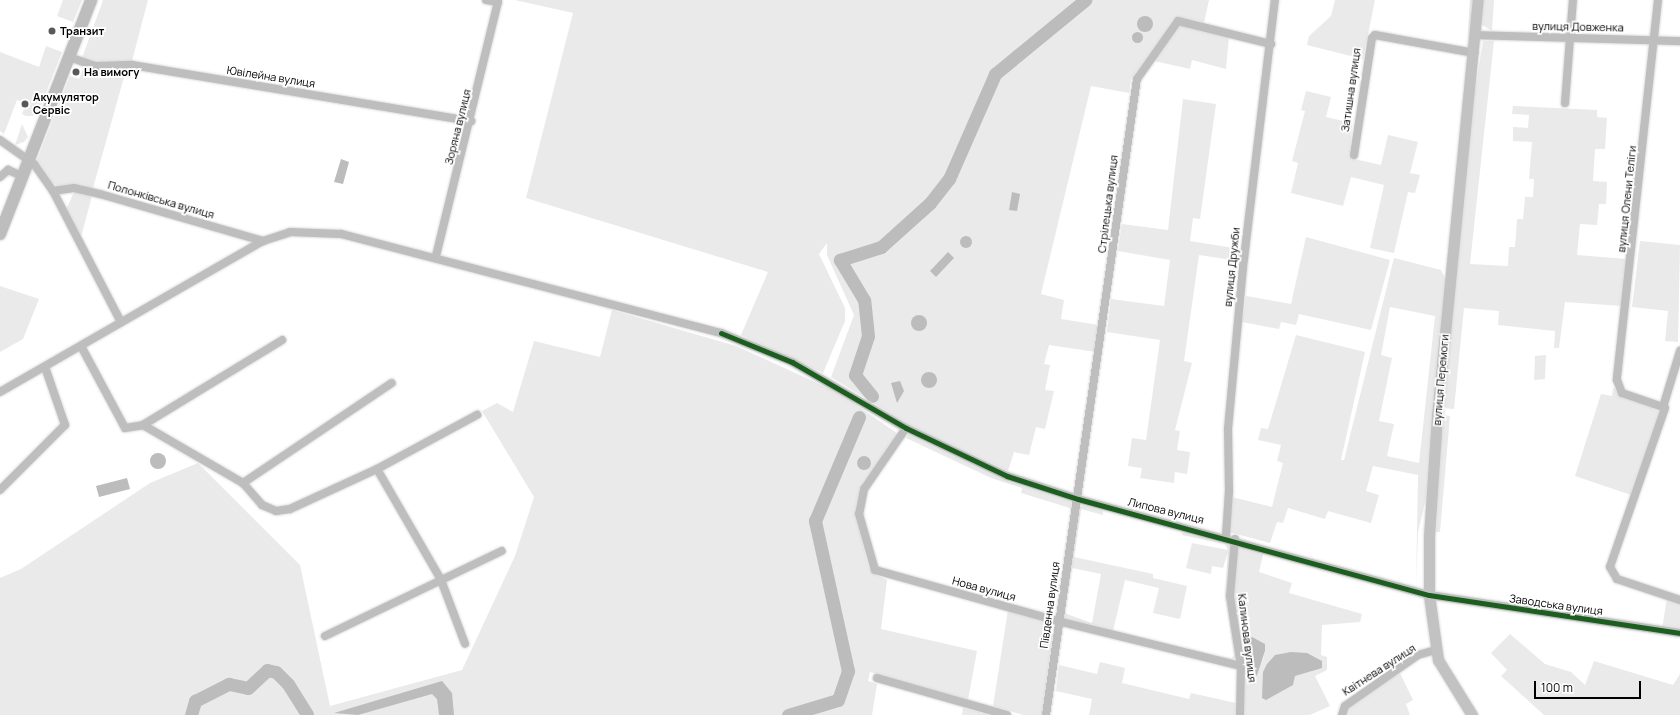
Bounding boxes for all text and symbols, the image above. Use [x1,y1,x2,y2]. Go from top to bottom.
street label: вулиця Довженка [1532,20,1624,34]
place label: Транзит [60,24,104,38]
marker: Транзит [47,26,57,36]
street label: Затишна вулиця [1339,47,1363,133]
street label: Ювілейна вулиця [226,63,316,91]
place label: На вимогу [84,65,139,79]
marker: На вимогу [71,67,81,77]
street label: Зоряна вулиця [442,88,474,166]
place label: Акумулятор Сервіс [33,91,99,117]
marker: Акумулятор Сервіс [20,99,30,109]
street label: вулиця Олени Теліги [1615,145,1639,253]
street label: Стрілецька вулиця [1095,154,1121,254]
street label: Полонківська вулиця [106,178,216,222]
street label: вулиця Дружби [1221,227,1243,307]
street label: вулиця Перемоги [1430,334,1452,426]
street label: Липова вулиця [1127,495,1205,527]
street label: Південна вулиця [1037,561,1063,649]
street label: Нова вулиця [951,574,1017,604]
street label: Заводська вулиця [1508,592,1604,618]
street label: Калинова вулиця [1235,593,1259,683]
street label: Квітнева вулиця [1340,641,1418,699]
scale bar [1536,673,1643,699]
text: 100 m [1541,679,1573,696]

